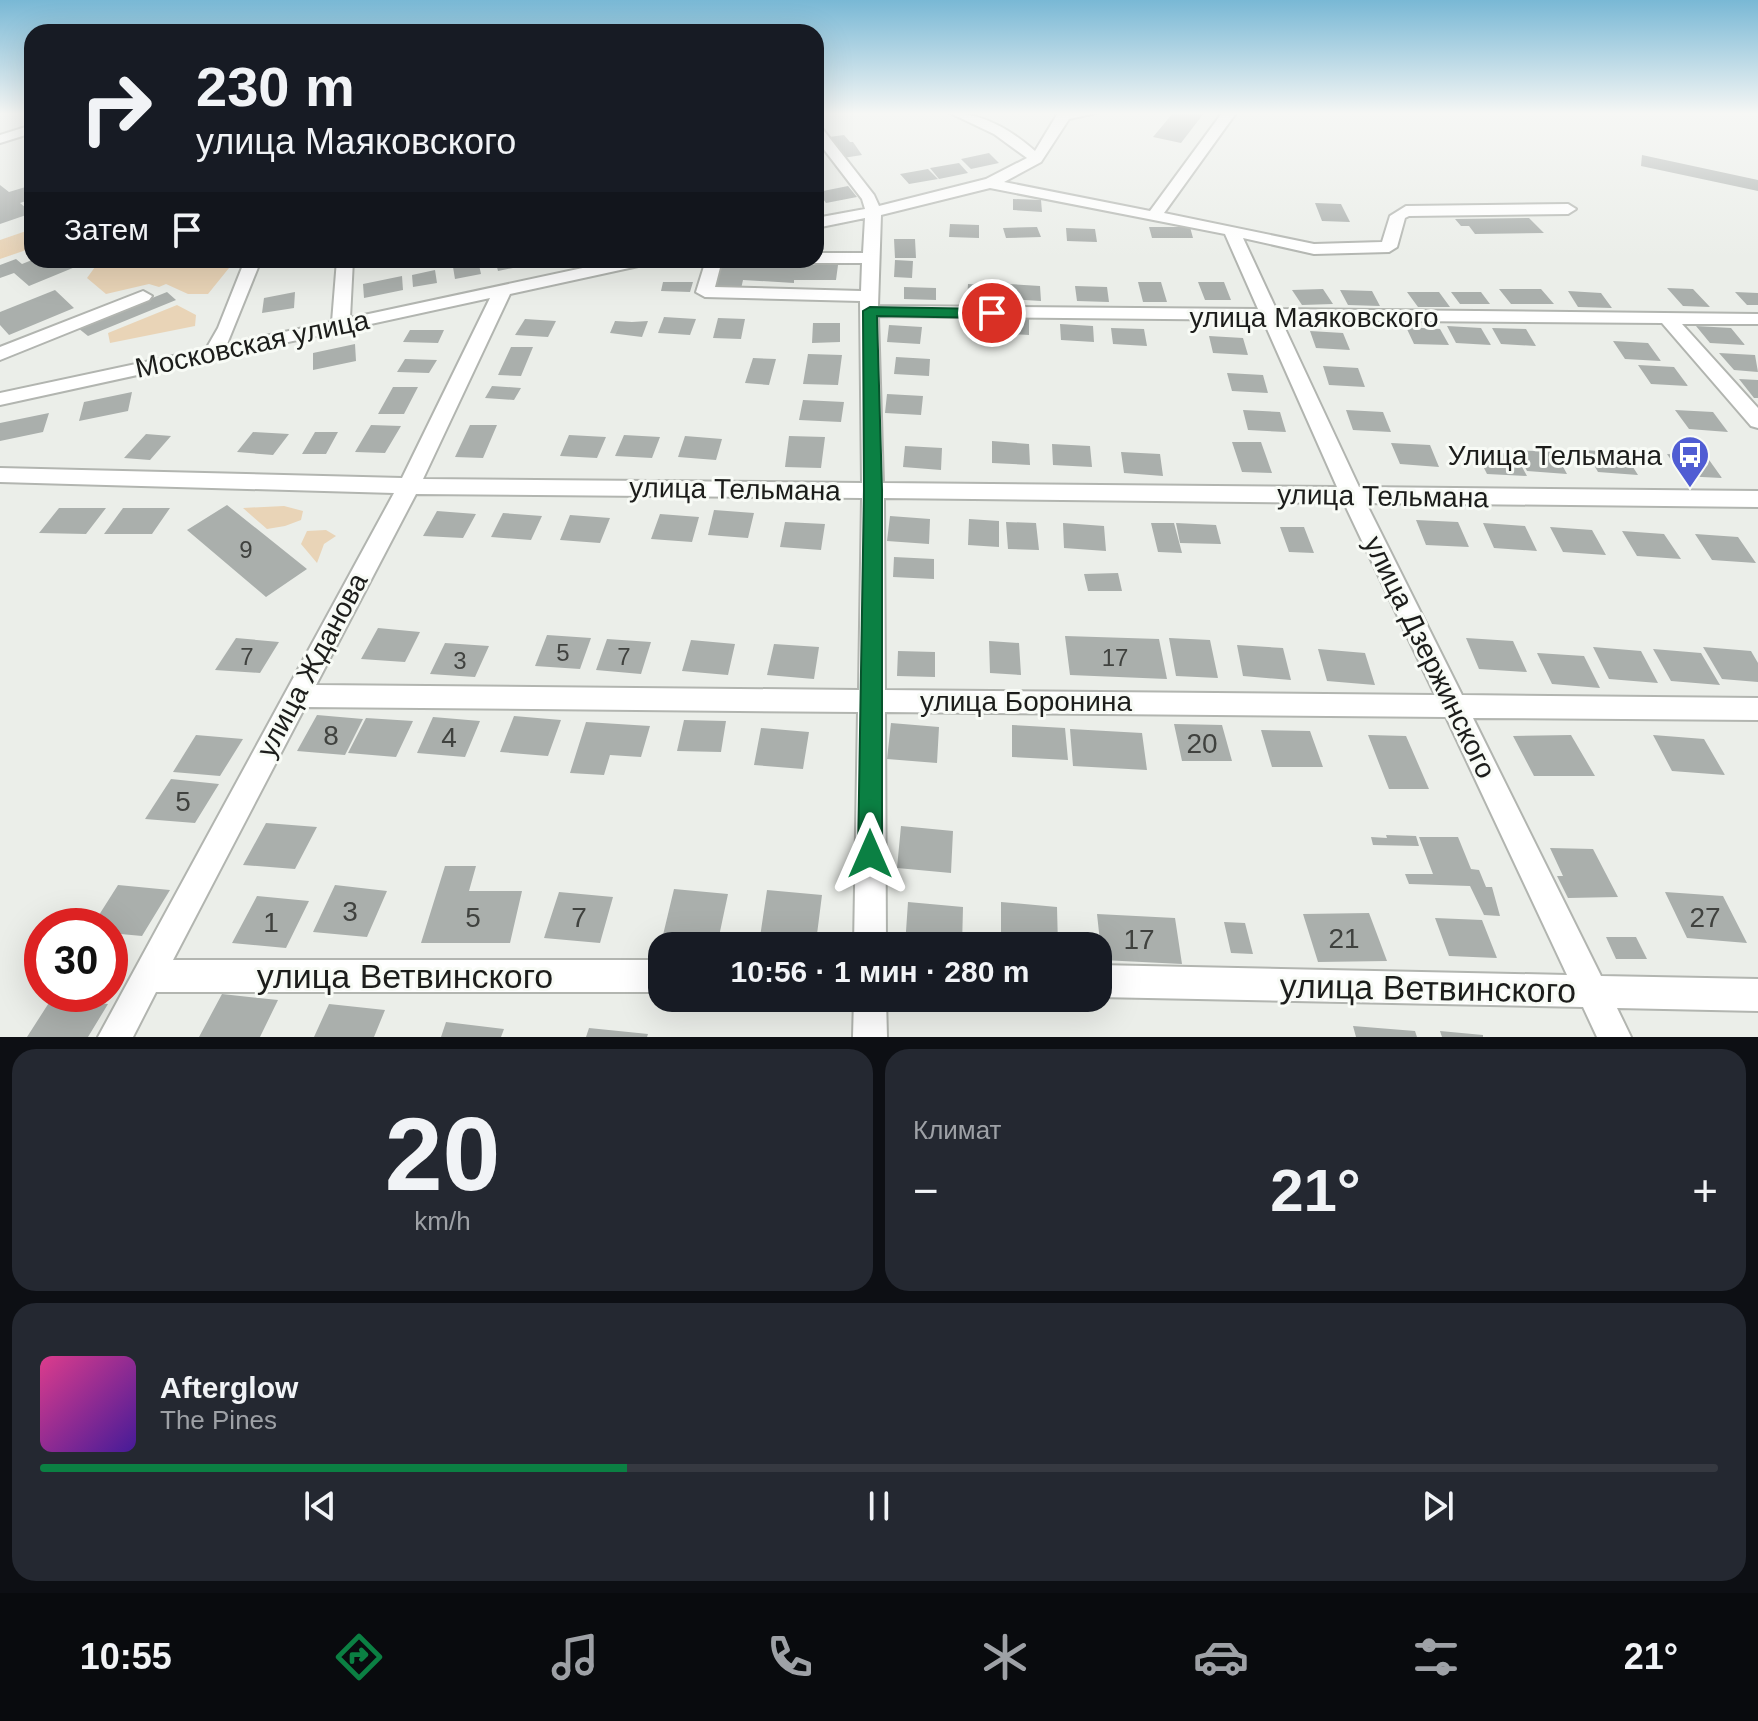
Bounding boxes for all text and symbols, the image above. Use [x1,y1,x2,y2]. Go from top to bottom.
text: 230 m [196,55,355,118]
icon: right [64,56,168,160]
text: улица Маяковского [196,121,516,162]
icon: arrive [165,208,209,252]
text: Затем [64,213,149,246]
pin [958,279,1026,347]
icon: arrive [970,291,1014,335]
street label: улица Маяковского [1189,302,1439,333]
street label: Московская улица [132,304,372,384]
bus stop icon: Улица Тельмана [1669,434,1711,489]
place label: Улица Тельмана [1448,440,1662,471]
street label: улица Тельмана [629,472,842,506]
street label: улица Тельмана [1277,479,1490,513]
street label: улица Дзержинского [1358,531,1502,783]
house number: 9 [239,536,253,563]
street label: улица Жданова [251,567,374,762]
house number: 5 [556,639,570,666]
house number: 7 [240,643,254,670]
house number: 7 [617,643,631,670]
house number: 17 [1102,644,1128,671]
house number: 3 [453,647,467,674]
street label: улица Боронина [920,686,1132,717]
house number: 8 [323,720,339,751]
house number: 4 [441,722,457,753]
house number: 20 [1186,728,1218,759]
house number: 5 [175,786,191,817]
position arrow [828,812,912,896]
house number: 3 [342,896,358,927]
house number: 5 [465,902,481,933]
house number: 7 [571,902,587,933]
house number: 27 [1689,902,1721,933]
house number: 1 [263,907,279,938]
speed limit sign: 30 [24,908,128,1012]
house number: 21 [1328,923,1360,954]
house number: 17 [1123,924,1155,955]
text: 10:56 · 1 мин · 280 m [731,955,1029,988]
street label: улица Ветвинского [257,957,553,995]
street label: улица Ветвинского [1279,966,1577,1010]
text: 20 [385,1096,500,1212]
text: Климат [913,1115,1002,1145]
text: 21° [1270,1157,1361,1224]
text: − [913,1166,939,1215]
text: + [1692,1166,1718,1215]
text: km/h [414,1206,471,1236]
text: Afterglow [160,1371,298,1404]
text: The Pines [160,1405,277,1435]
icon: previous [298,1484,342,1528]
icon: pause [857,1484,901,1528]
icon: next [1416,1484,1460,1528]
icon: directions [331,1629,387,1685]
icon: music [547,1629,603,1685]
icon: phone [762,1629,818,1685]
icon: climate [977,1629,1033,1685]
icon: car [1193,1629,1249,1685]
icon: filters [1408,1629,1464,1685]
text: 10:55 [80,1636,172,1677]
text: 21° [1624,1636,1678,1677]

